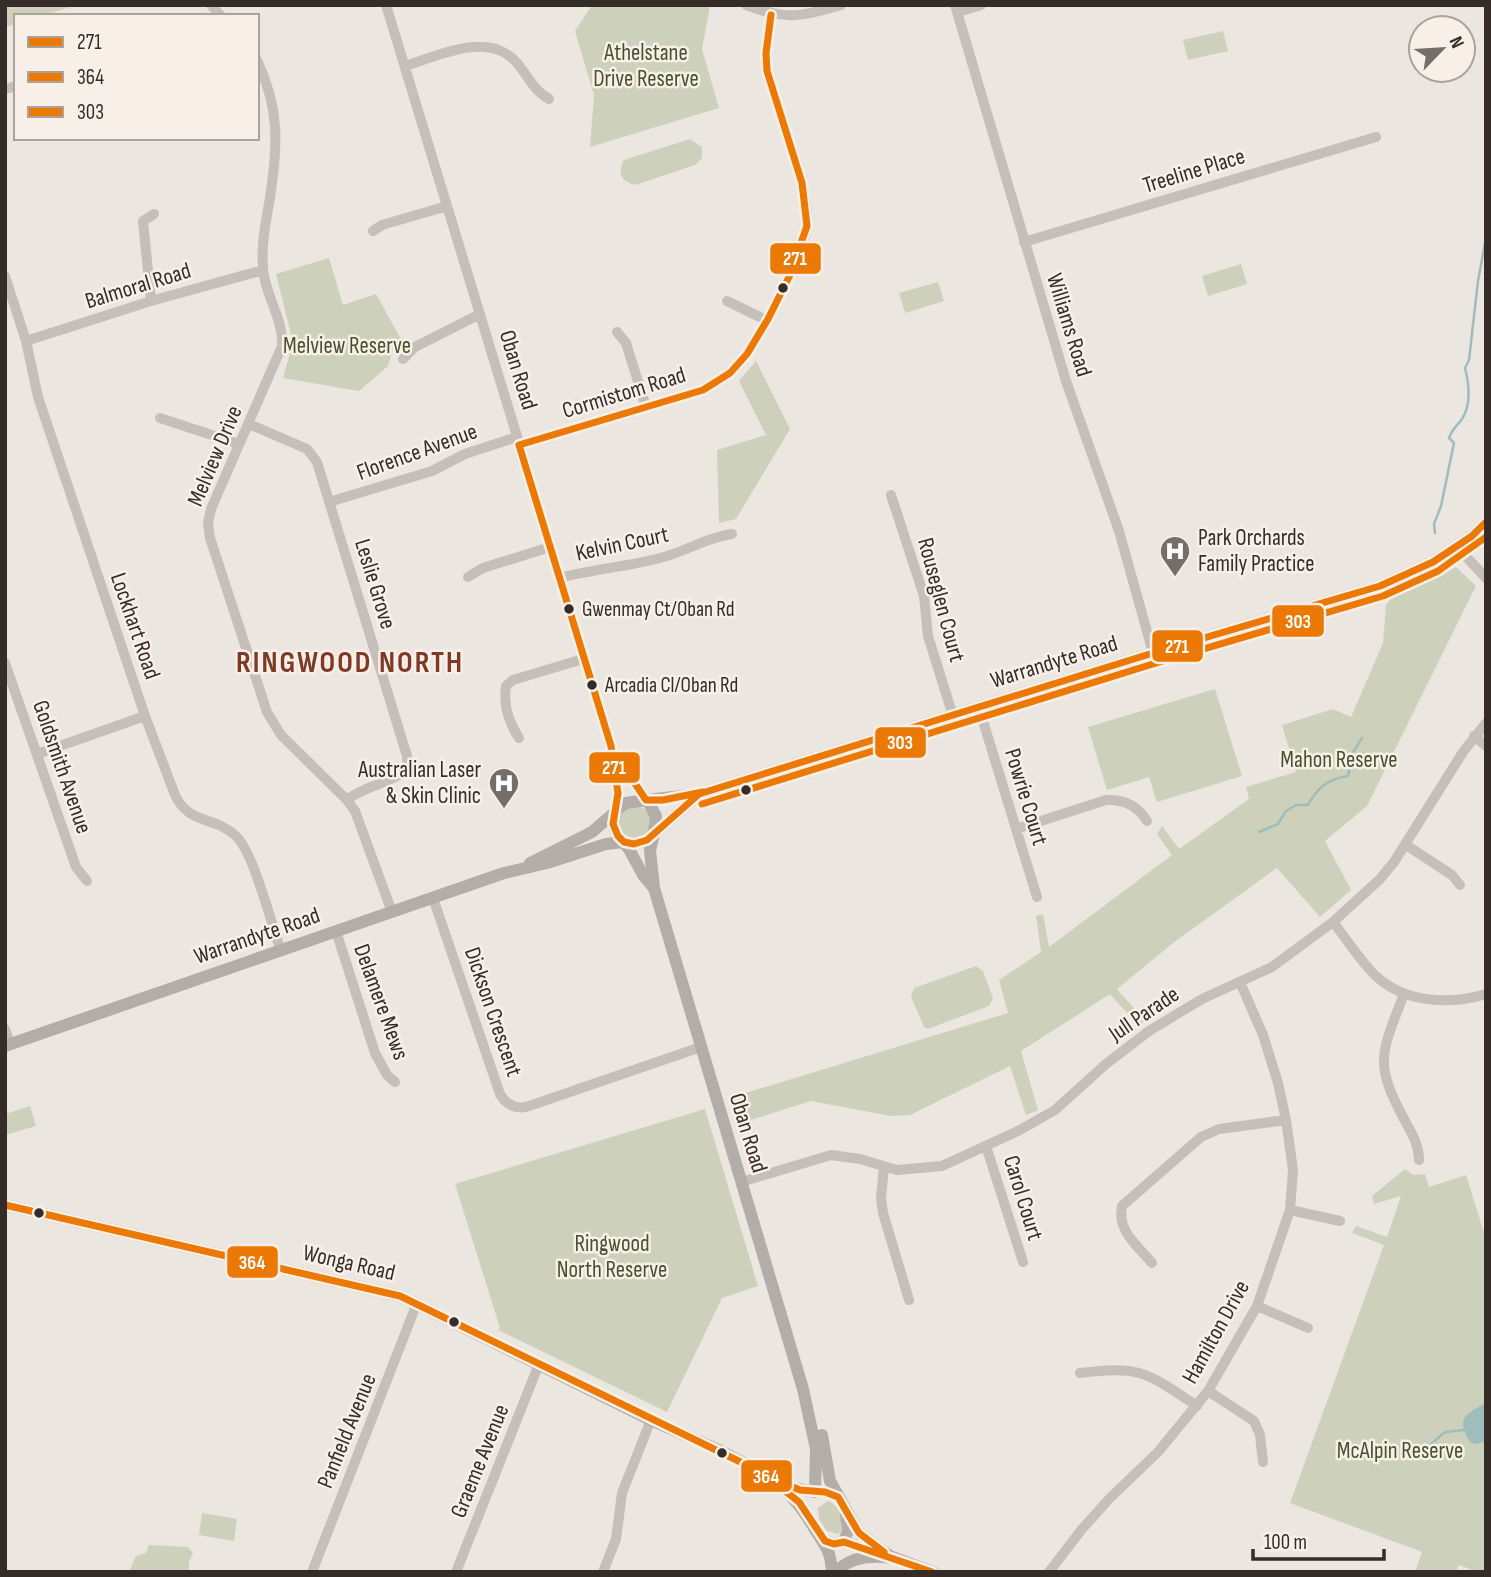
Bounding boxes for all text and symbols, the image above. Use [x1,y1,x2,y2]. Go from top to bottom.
legend [14,14,259,140]
north arrow [1407,14,1477,84]
text: 271 [77,30,102,55]
text: N [1443,33,1469,52]
park label: Athelstane Drive Reserve [593,39,699,93]
text: 364 [77,65,104,90]
text: 303 [77,100,104,125]
street label: Treeline Place [1140,142,1248,200]
line badge: 271 [769,242,822,275]
text: 271 [783,248,808,271]
street label: Balmoral Road [82,257,194,315]
street label: Williams Road [1040,270,1098,380]
unlabelled marker [776,281,790,295]
street label: Oban Road [493,327,543,413]
park label: Melview Reserve [283,332,411,360]
street label: Cormistom Road [559,361,689,425]
street label: Melview Drive [181,402,249,510]
street label: Florence Avenue [353,417,481,487]
street label: Kelvin Court [573,521,671,567]
place label: Park Orchards Family Practice [1198,524,1315,578]
hospital icon: Park Orchards Family Practice [1158,534,1192,578]
street label: Rouseglen Court [911,535,971,665]
street label: Leslie Grove [348,536,402,632]
street label: Lockhart Road [104,569,166,683]
place label: Gwenmay Ct/Oban Rd [582,597,735,622]
marker: Gwenmay Ct/Oban Rd [562,602,576,616]
line badge: 303 [1271,604,1325,638]
text: 303 [1285,611,1311,634]
street label: Warrandyte Road [987,629,1121,695]
line badge: 271 [1151,629,1204,663]
text: 271 [1165,636,1190,659]
district label: RINGWOOD NORTH [236,645,464,681]
place label: Arcadia Cl/Oban Rd [604,673,738,698]
marker: Arcadia Cl/Oban Rd [585,678,599,692]
street label: Goldsmith Avenue [26,697,98,837]
line badge: 303 [874,726,927,759]
text: 303 [887,732,913,755]
street label: Powrie Court [998,745,1054,849]
park label: Mahon Reserve [1280,746,1398,774]
line badge: 271 [588,751,641,784]
place label: Australian Laser & Skin Clinic [357,756,481,810]
text: 271 [602,757,627,780]
hospital icon: Australian Laser & Skin Clinic [487,766,521,810]
unlabelled marker [739,783,753,797]
street label: Warrandyte Road [190,901,324,971]
street label: Delamere Mews [347,940,415,1064]
street label: Dickson Crescent [458,944,528,1080]
street label: Jull Parade [1103,980,1184,1048]
street label: Oban Road [723,1090,773,1176]
street label: Carol Court [997,1152,1049,1244]
unlabelled marker [32,1206,46,1220]
park label: Ringwood North Reserve [557,1230,667,1284]
street label: Wonga Road [300,1239,398,1287]
line badge: 364 [226,1245,279,1279]
text: 364 [239,1252,265,1275]
street label: Hamilton Drive [1176,1275,1256,1389]
unlabelled marker [447,1315,461,1329]
street label: Panfield Avenue [311,1370,383,1492]
street label: Graeme Avenue [445,1400,515,1522]
park label: McAlpin Reserve [1337,1437,1463,1465]
unlabelled marker [715,1446,729,1460]
line badge: 364 [740,1459,793,1493]
text: 364 [753,1466,779,1489]
scale bar [1253,1518,1384,1562]
text: 100 m [1264,1530,1307,1555]

